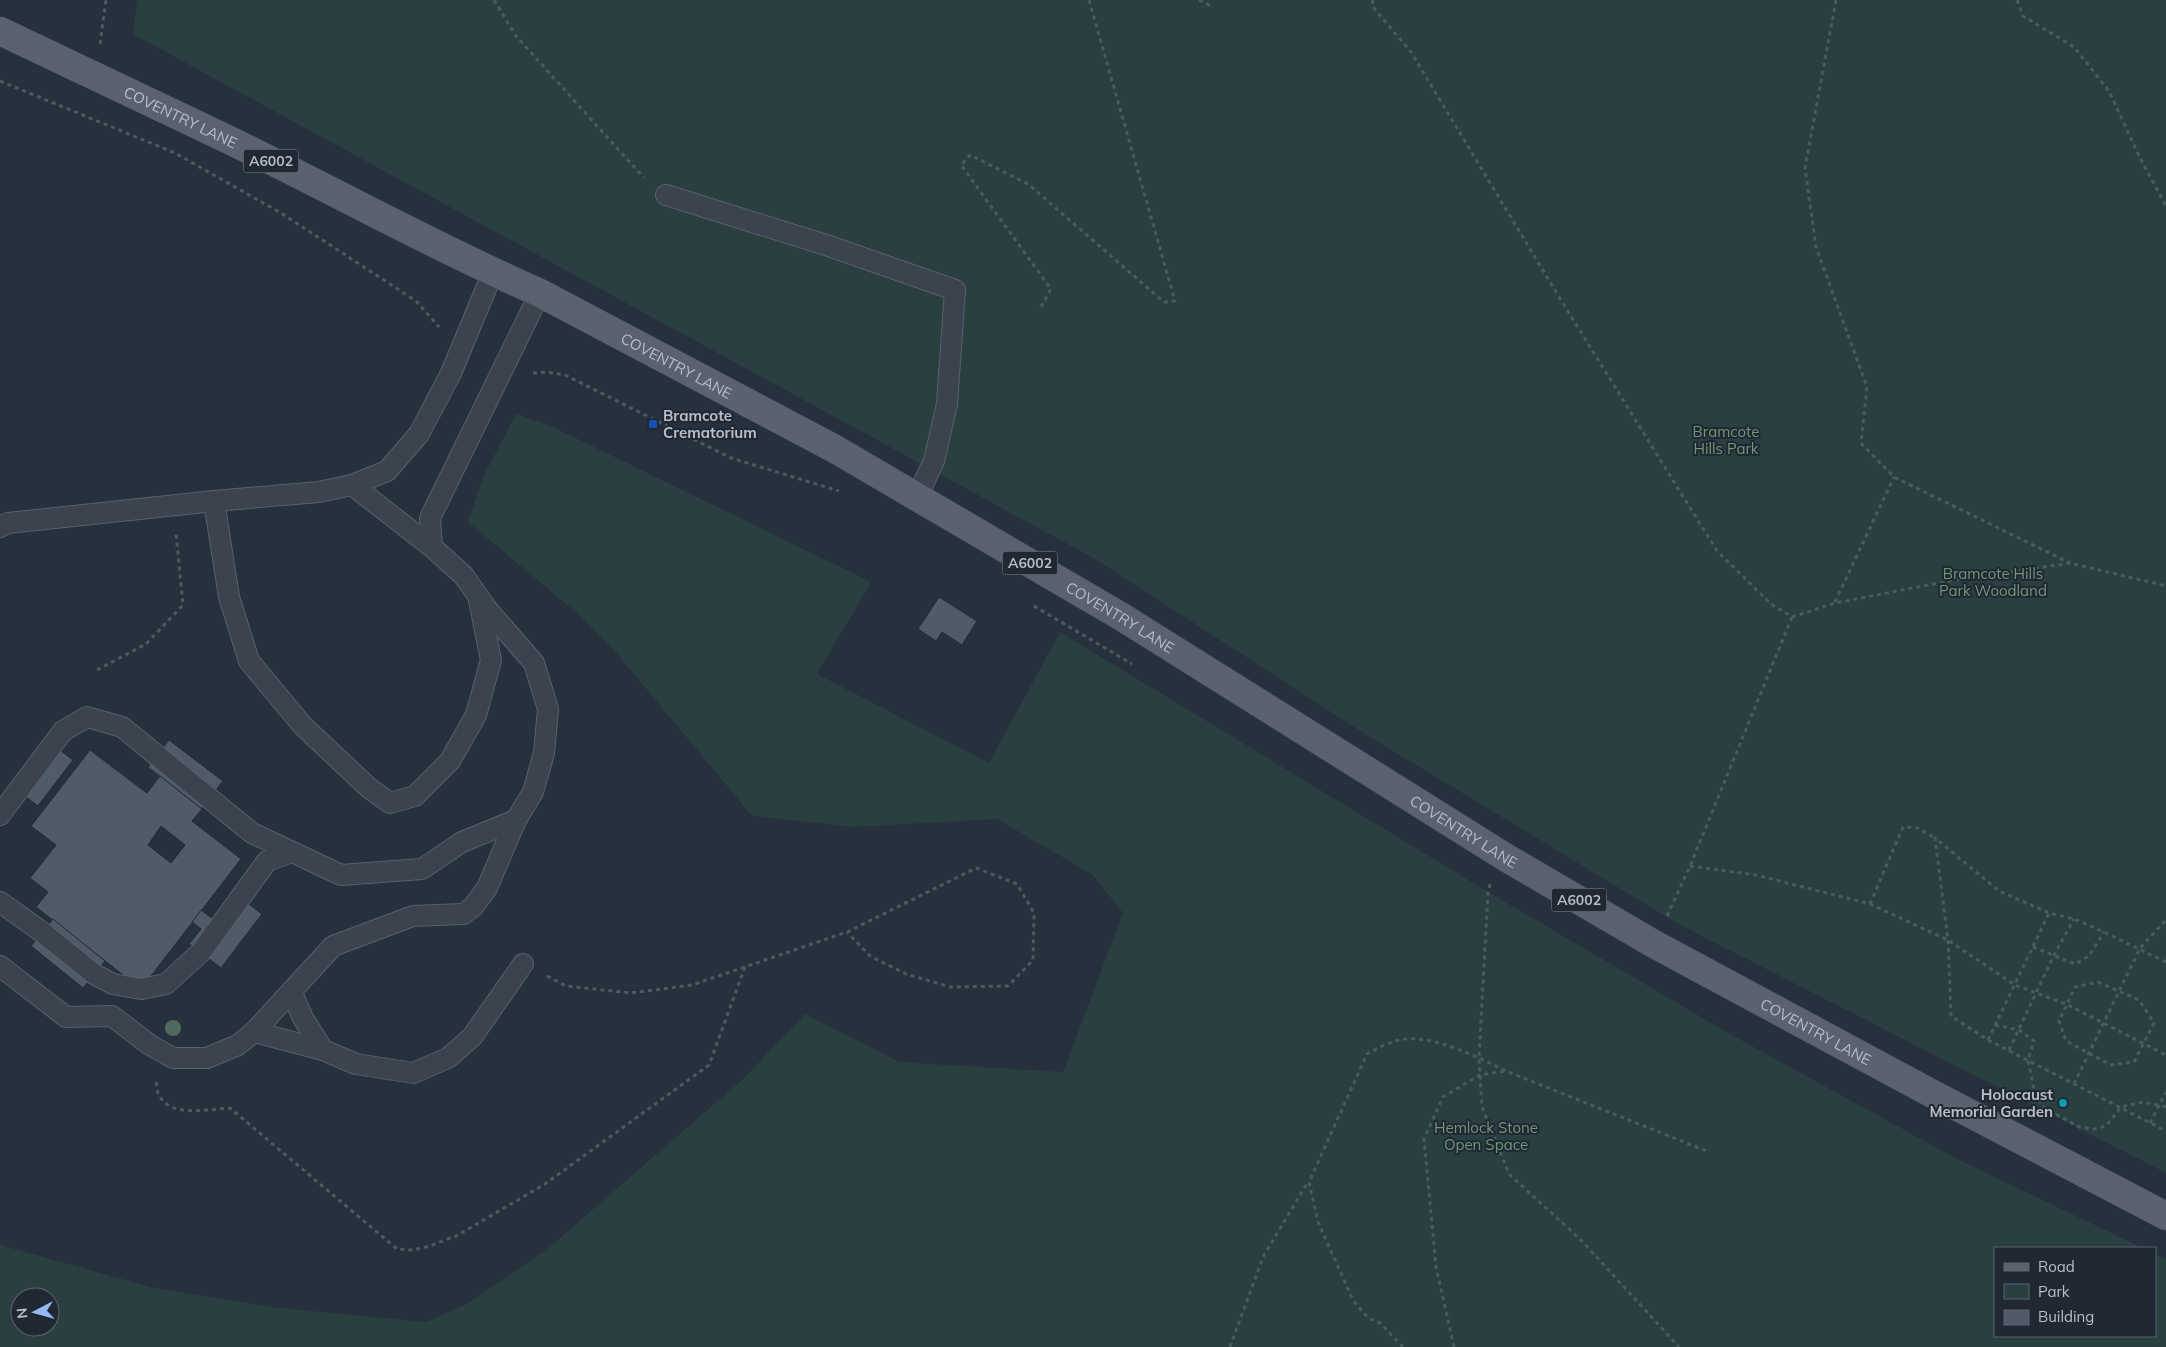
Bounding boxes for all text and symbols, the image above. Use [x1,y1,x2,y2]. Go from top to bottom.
street label: COVENTRY LANE [121,82,241,152]
road number: A6002 [244,150,298,172]
street label: COVENTRY LANE [618,328,736,403]
place label: Bramcote Crematorium [663,406,757,442]
marker: Bramcote Crematorium [647,418,659,430]
park label: Bramcote Hills Park [1693,422,1759,458]
road number: A6002 [1002,552,1058,574]
park label: Bramcote Hills Park Woodland [1939,564,2047,600]
street label: COVENTRY LANE [1063,577,1178,657]
street label: COVENTRY LANE [1407,790,1521,872]
road number: A6002 [1552,888,1606,912]
street label: COVENTRY LANE [1757,994,1875,1069]
place label: Holocaust Memorial Garden [1929,1085,2053,1121]
marker: Holocaust Memorial Garden [2057,1097,2069,1109]
park label: Hemlock Stone Open Space [1434,1118,1538,1154]
legend [1994,1247,2156,1337]
text: Road [2038,1257,2075,1276]
text: Park [2038,1282,2070,1301]
north arrow [10,1287,60,1337]
text: N [13,1307,32,1320]
text: Building [2038,1307,2094,1326]

